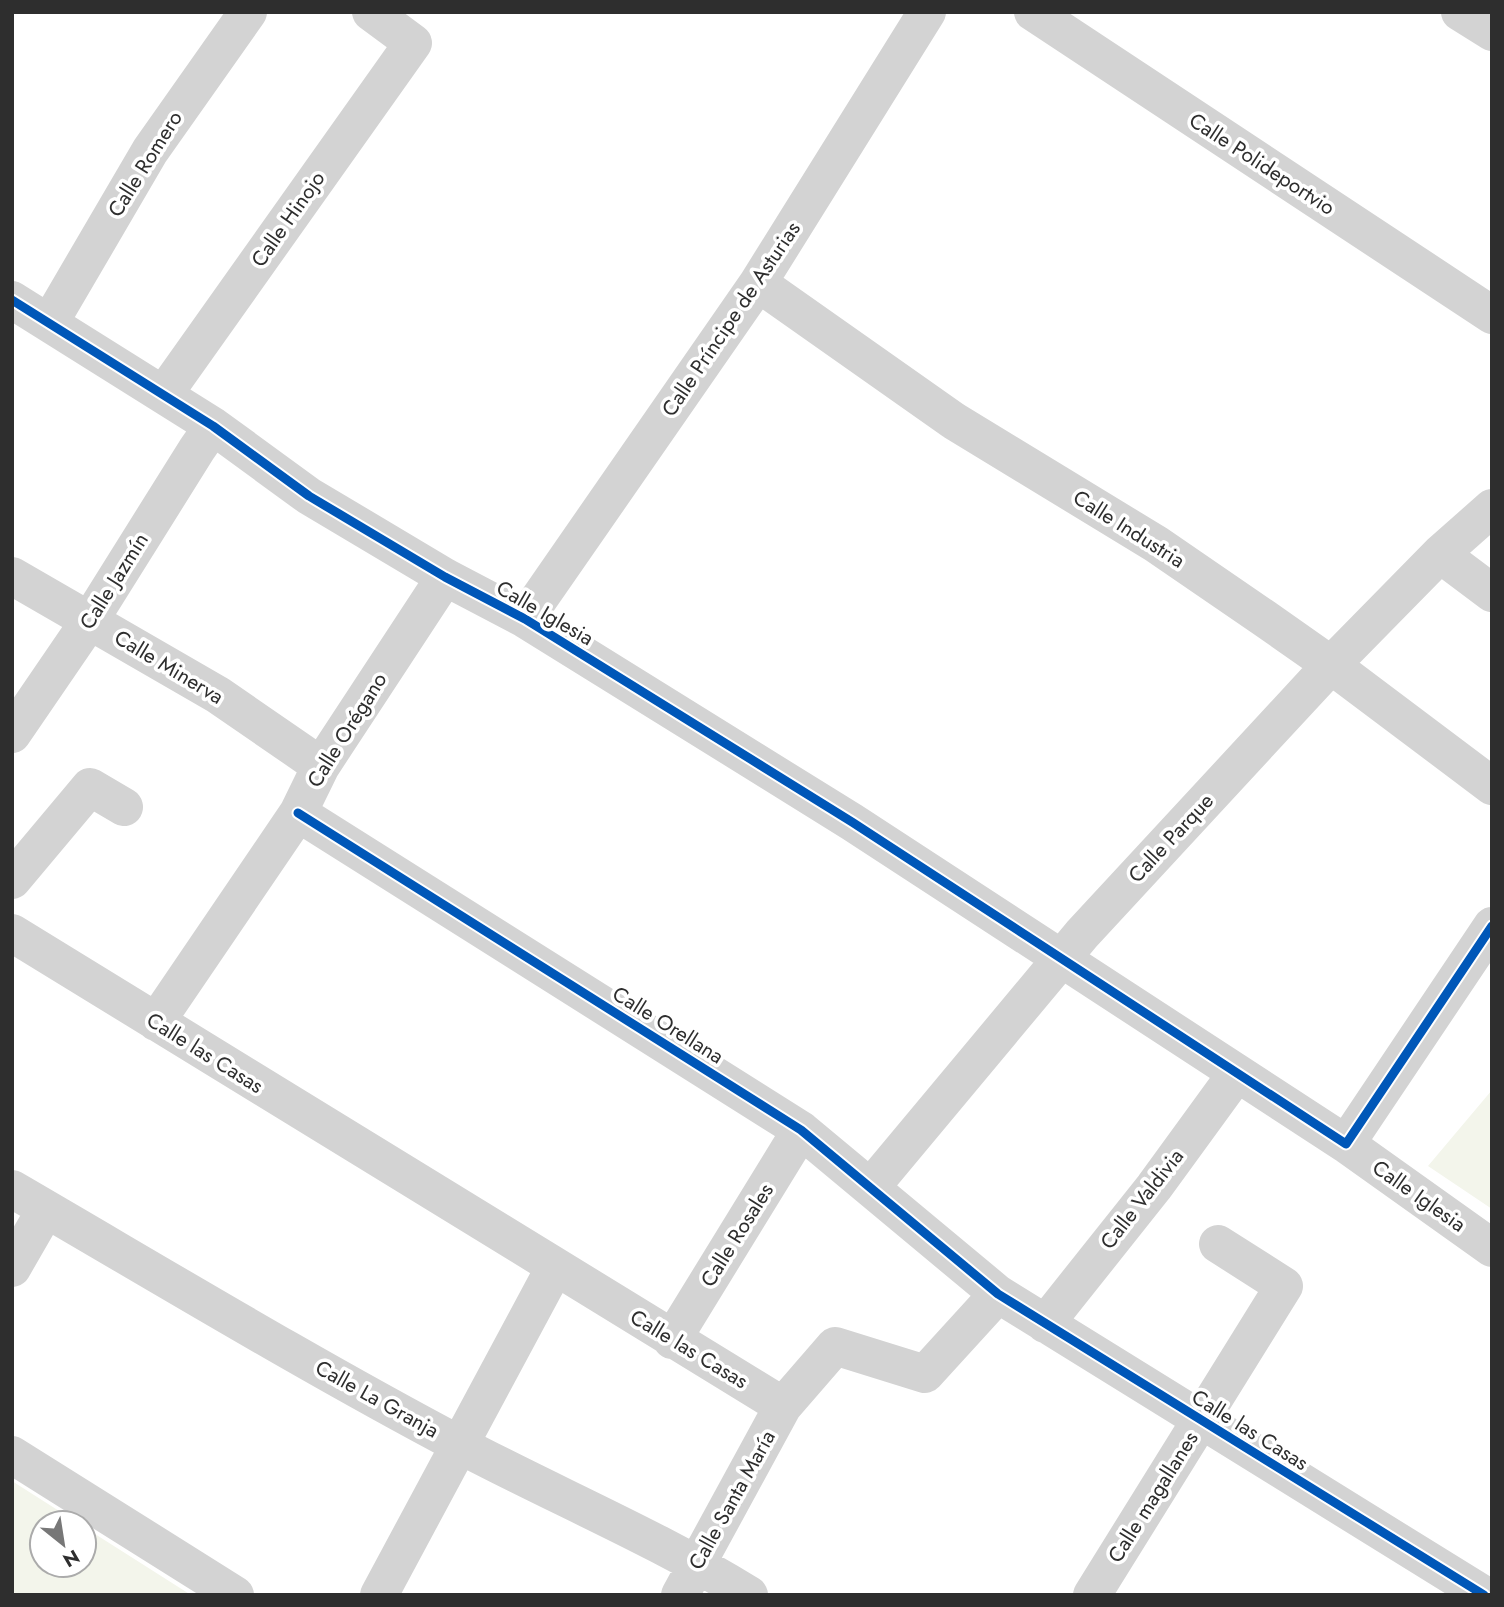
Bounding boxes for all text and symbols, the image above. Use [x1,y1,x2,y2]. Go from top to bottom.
street label: Calle Romero [100,105,190,223]
street label: Calle Polideportvio [1183,106,1341,222]
street label: Calle Hinojo [244,165,332,273]
street label: Calle Príncipe de Asturias [654,216,808,422]
street label: Calle Industria [1067,483,1191,575]
street label: Calle Jazmín [72,527,156,635]
street label: Calle Iglesia [491,573,599,653]
street label: Calle Minerva [109,623,229,711]
street label: Calle Orégano [300,667,394,793]
street label: Calle Parque [1122,786,1221,890]
street label: Calle Orellana [606,979,730,1071]
street label: Calle las Casas [141,1005,269,1101]
street label: Calle Valdivia [1093,1142,1191,1256]
street label: Calle Iglesia [1366,1153,1472,1239]
street label: Calle Rosales [693,1177,781,1293]
street label: Calle las Casas [625,1302,753,1396]
street label: Calle La Granja [310,1353,444,1445]
street label: Calle las Casas [1186,1382,1314,1478]
street label: Calle Santa María [681,1425,783,1575]
street label: Calle magallanes [1101,1425,1205,1569]
north arrow [28,1509,98,1579]
text: N [58,1543,85,1574]

